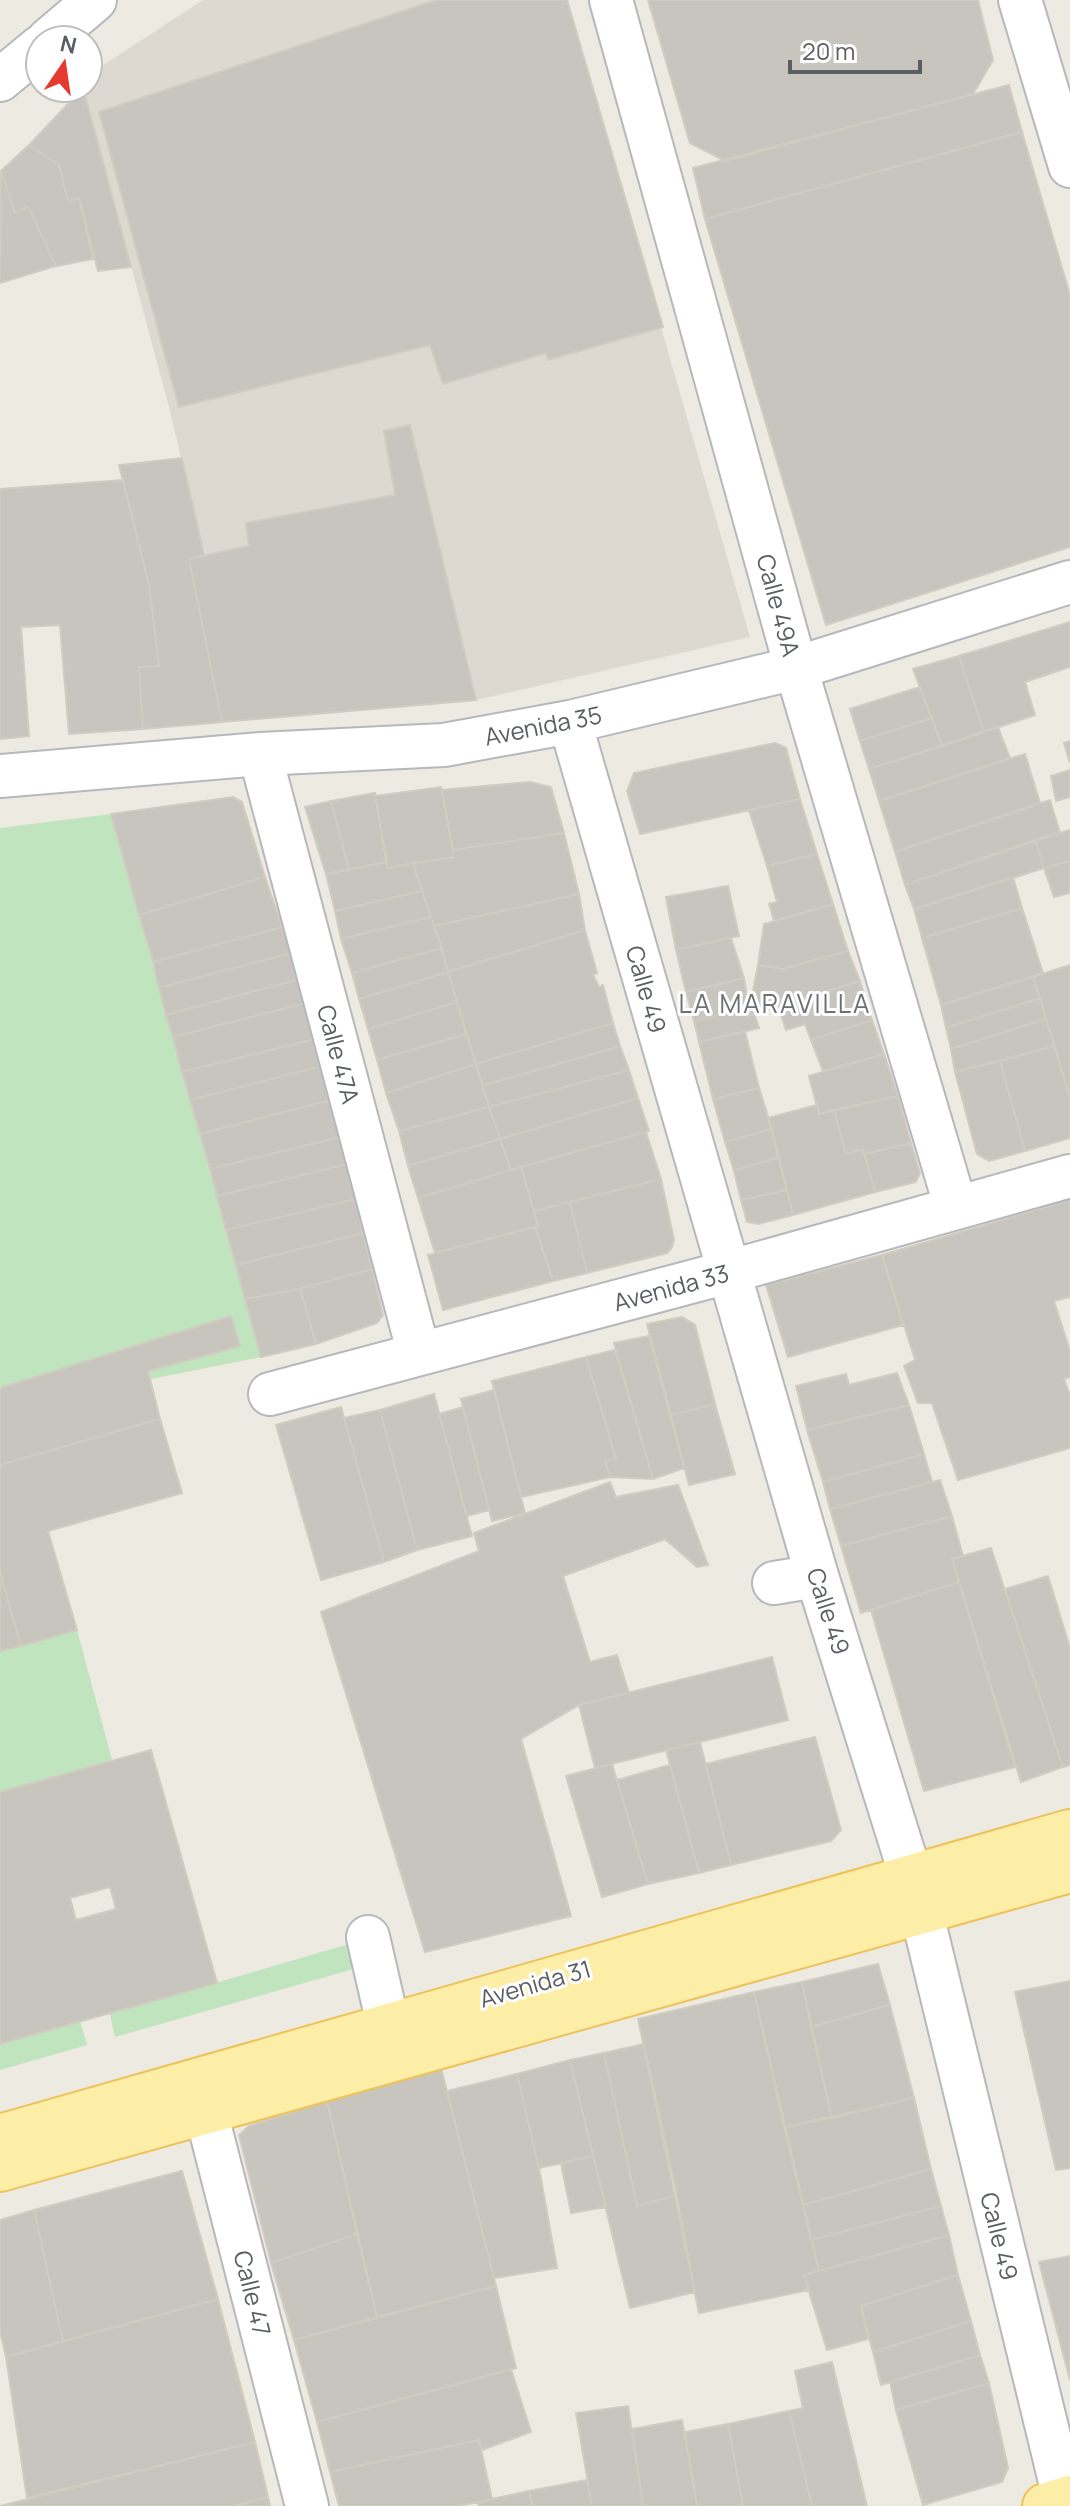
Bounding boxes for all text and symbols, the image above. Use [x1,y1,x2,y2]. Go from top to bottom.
north arrow [24,24,104,104]
scale bar [790,24,920,74]
text: N [57,28,80,61]
text: 20 m [802,34,855,67]
street label: Calle 49A [750,550,808,660]
street label: Avenida 35 [481,697,605,753]
street label: Calle 49 [619,942,675,1036]
district label: LA MARAVILLA [678,985,872,1021]
street label: Calle 47A [310,1001,368,1107]
street label: Avenida 33 [610,1256,732,1318]
street label: Calle 49 [800,1563,858,1659]
street label: Avenida 31 [475,1951,595,2015]
street label: Calle 49 [973,2189,1027,2283]
street label: Calle 47 [226,2247,280,2339]

